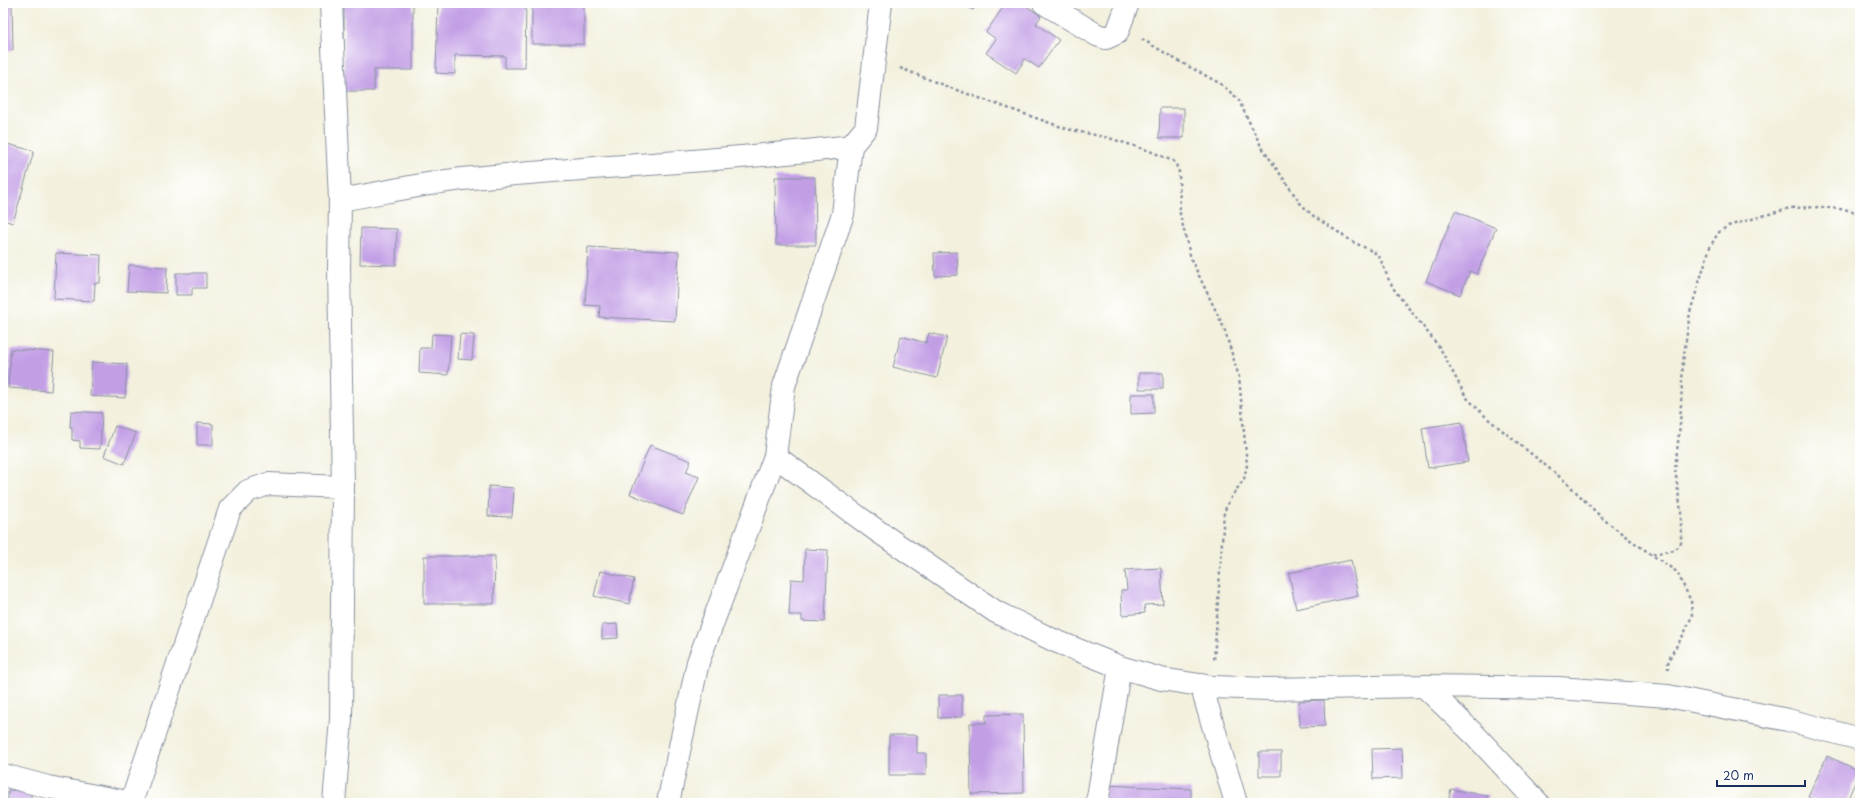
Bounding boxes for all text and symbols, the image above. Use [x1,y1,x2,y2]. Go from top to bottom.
scale bar [1717,762,1805,788]
text: 20 m [1723,766,1754,784]

